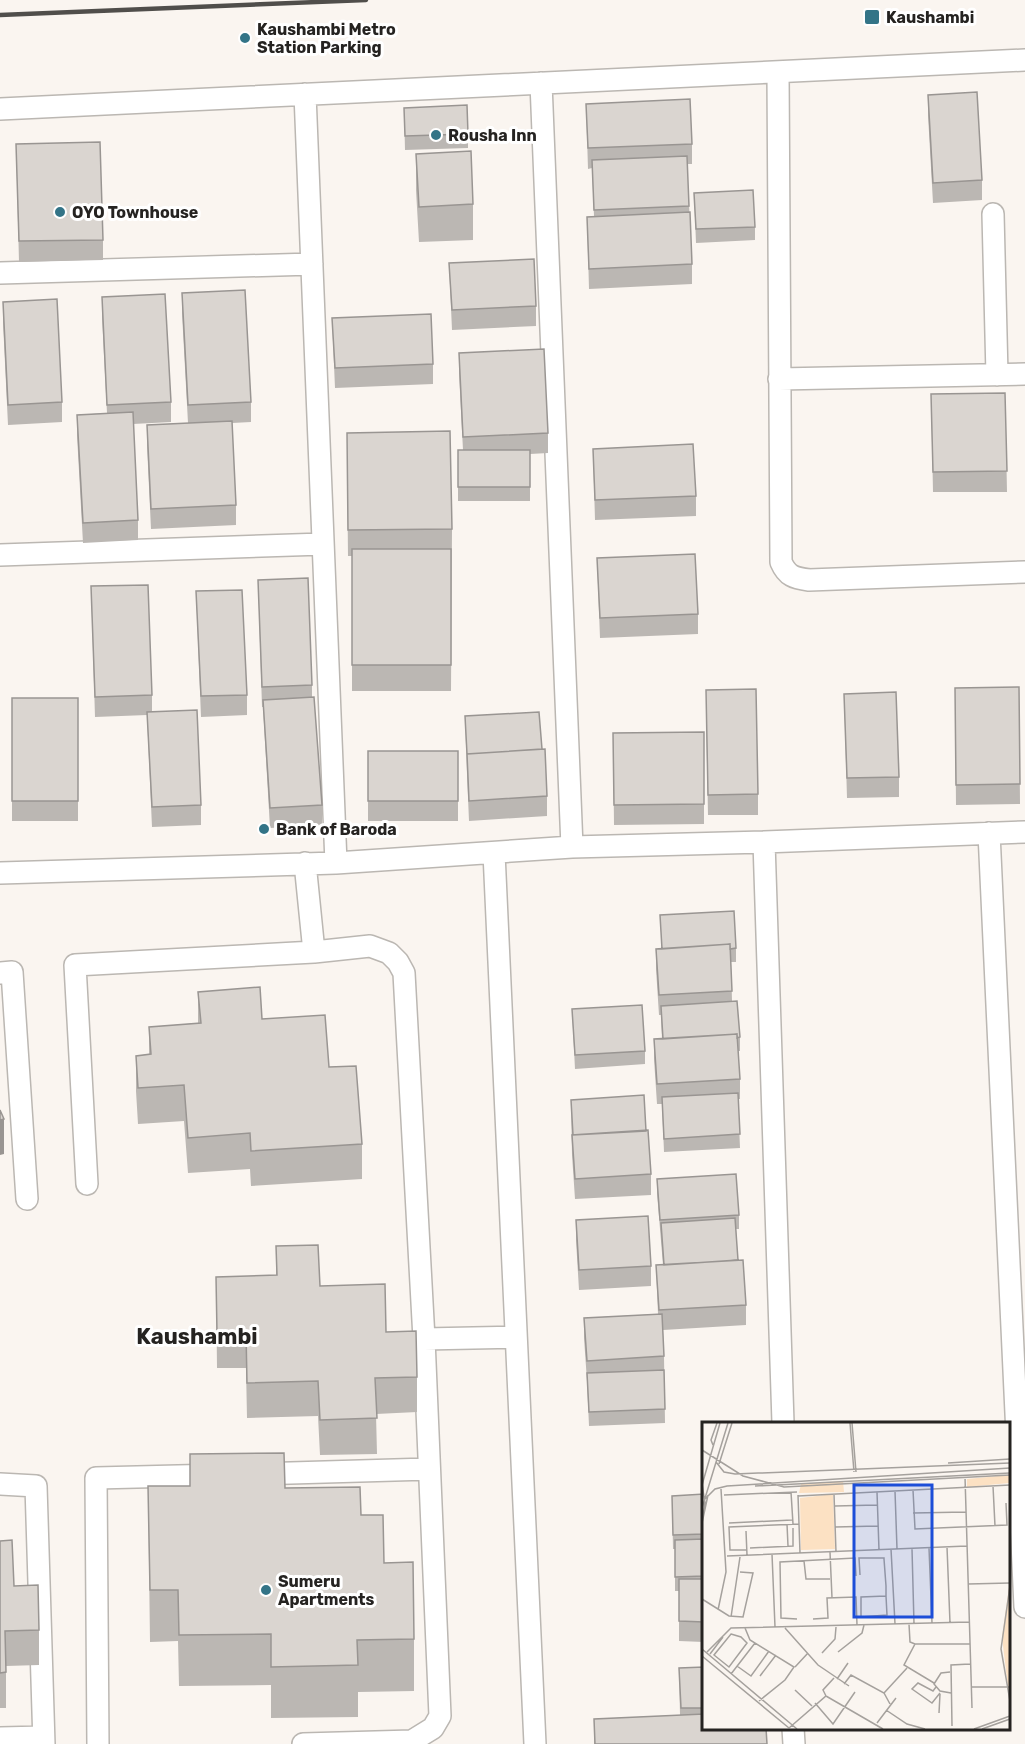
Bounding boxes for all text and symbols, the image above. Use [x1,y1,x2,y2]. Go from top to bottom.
marker: Kaushambi [863,8,881,26]
place label: Kaushambi [886,8,974,27]
place label: Kaushambi Metro Station Parking [257,20,396,57]
marker: Kaushambi Metro Station Parking [238,31,252,45]
place label: Rousha Inn [448,126,537,145]
marker: Rousha Inn [429,128,443,142]
place label: OYO Townhouse [72,203,198,222]
marker: OYO Townhouse [53,205,67,219]
place label: Bank of Baroda [276,820,397,839]
marker: Bank of Baroda [257,822,271,836]
district label: Kaushambi [136,1323,258,1350]
inset map [702,1422,1010,1729]
place label: Sumeru Apartments [278,1572,375,1609]
marker: Sumeru Apartments [259,1583,273,1597]

